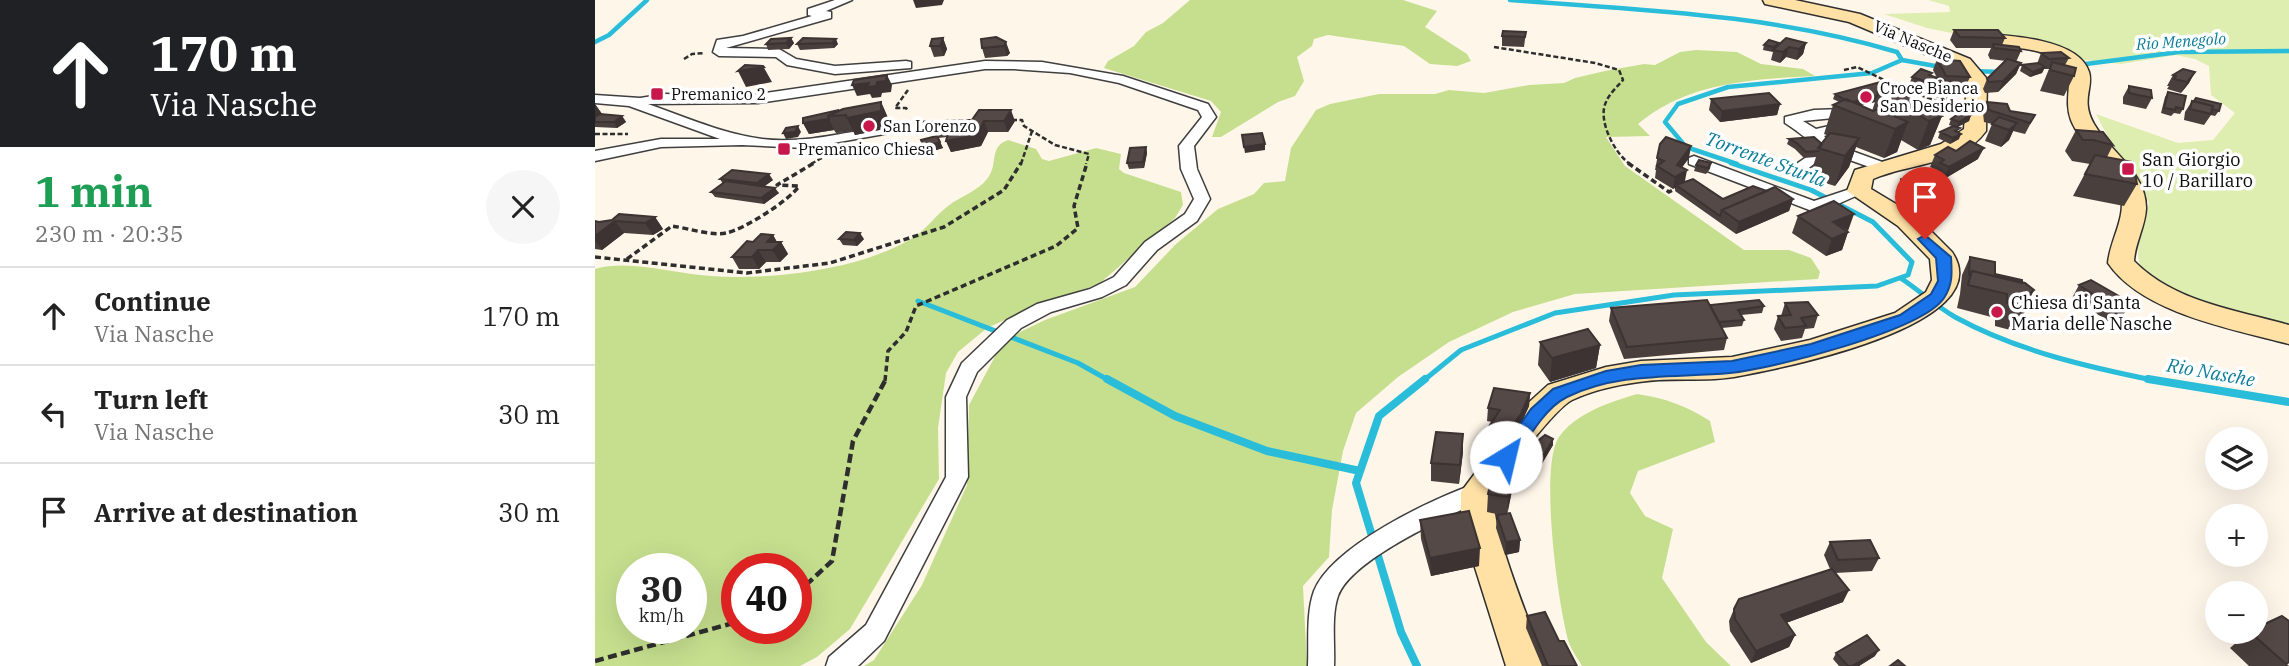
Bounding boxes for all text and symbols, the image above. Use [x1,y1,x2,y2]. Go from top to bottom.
street label: Via Nasche [1871,15,1955,67]
text: 170 m [150,21,297,84]
icon: ahead [35,28,126,119]
water label: Rio Menegolo [2134,28,2227,54]
place label: Croce Bianca San Desiderio [1880,78,1984,116]
text: Via Nasche [150,83,317,125]
place label: Premanico 2 [671,84,766,104]
marker: Premanico 2 [649,86,665,102]
marker: Croce Bianca San Desiderio [1858,89,1874,105]
place label: San Lorenzo [883,116,977,136]
marker: San Lorenzo [861,118,877,134]
water label: Torrente Sturla [1702,126,1830,192]
place label: Premanico Chiesa [798,139,934,159]
marker: Premanico Chiesa [776,141,792,157]
place label: San Giorgio 10 / Barillaro [2142,148,2253,192]
marker: San Giorgio 10 / Barillaro [2120,161,2136,177]
text: 1 min [35,164,153,219]
pin [1895,167,1955,239]
button: close [486,170,560,244]
icon: arrive [1906,178,1944,216]
text: 230 m · 20:35 [35,218,184,248]
text: Continue [94,284,211,318]
place label: Chiesa di Santa Maria delle Nasche [2011,291,2172,335]
icon: ahead [35,297,73,335]
text: 170 m [482,299,560,333]
marker: Chiesa di Santa Maria delle Nasche [1989,304,2005,320]
text: Via Nasche [94,318,214,348]
water label: Rio Nasche [2164,352,2257,392]
text: Turn left [94,382,208,416]
icon: left [35,395,73,433]
text: 30 m [498,397,560,431]
text: Via Nasche [94,416,214,446]
position arrow [1469,420,1543,494]
map controls [2205,427,2268,644]
button: layers [2205,427,2268,490]
icon: arrive [35,493,73,531]
text: Arrive at destination [94,495,358,529]
text: 30 m [498,495,560,529]
button: + [2205,504,2268,567]
speed limit sign: 40 [721,553,812,644]
text: 30 [640,566,683,612]
button: − [2205,581,2268,644]
text: km/h [639,604,684,627]

